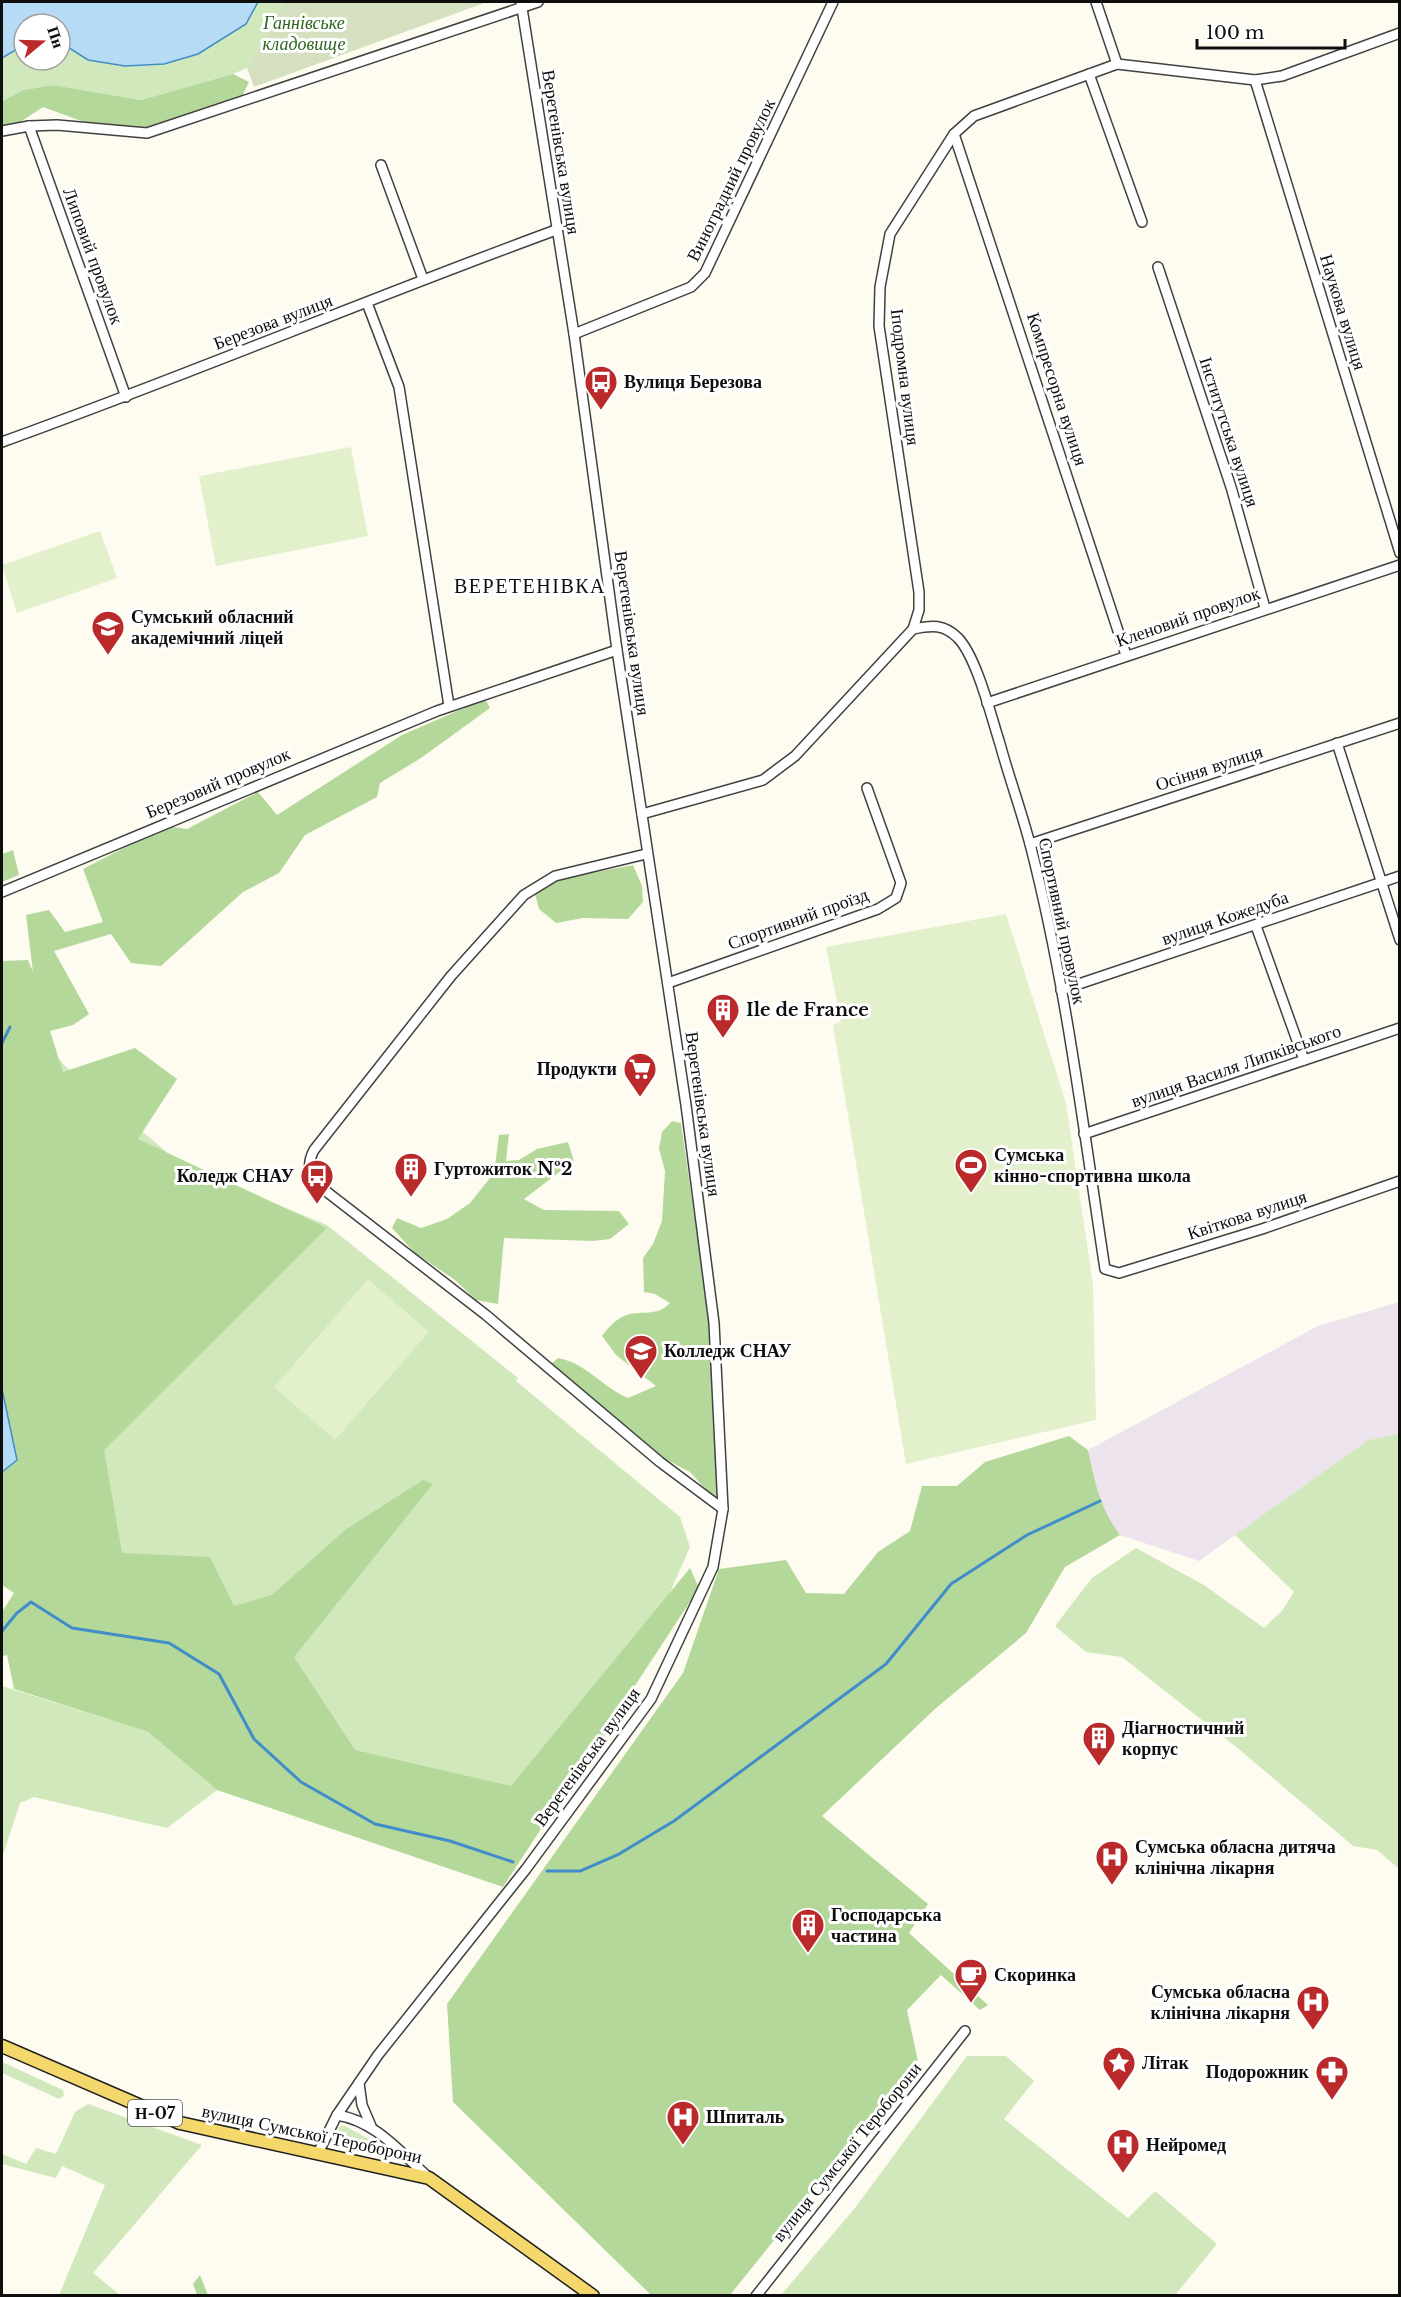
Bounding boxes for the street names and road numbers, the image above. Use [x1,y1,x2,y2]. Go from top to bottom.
street label: Веретенівська вулиця [537,68,585,236]
street label: Виноградний провулок [682,95,780,265]
street label: Липовий провулок [58,185,128,328]
street label: Наукова вулиця [1315,251,1371,373]
street label: Березова вулиця [210,289,336,355]
street label: Іподромна вулиця [886,307,924,447]
street label: Компресорна вулиця [1022,310,1092,468]
street label: Інститутська вулиця [1194,354,1264,510]
street label: Веретенівська вулиця [610,549,654,717]
street label: Кленовий провулок [1113,582,1263,652]
street label: Осіння вулиця [1153,740,1265,796]
street label: Березовий провулок [142,743,294,823]
street label: Спортивний провулок [1034,836,1090,1007]
street label: Спортивний проїзд [725,883,871,955]
street label: вулиця Кожедуба [1159,886,1291,950]
street label: вулиця Василя Липківського [1128,1020,1344,1112]
street label: Веретенівська вулиця [681,1030,725,1198]
street label: Квіткова вулиця [1185,1185,1309,1245]
street label: Веретенівська вулиця [529,1683,645,1831]
street label: вулиця Сумської Тероборони [768,2058,926,2246]
road number: Н-07 [128,2100,182,2126]
street label: вулиця Сумської Тероборони [200,2100,424,2168]

